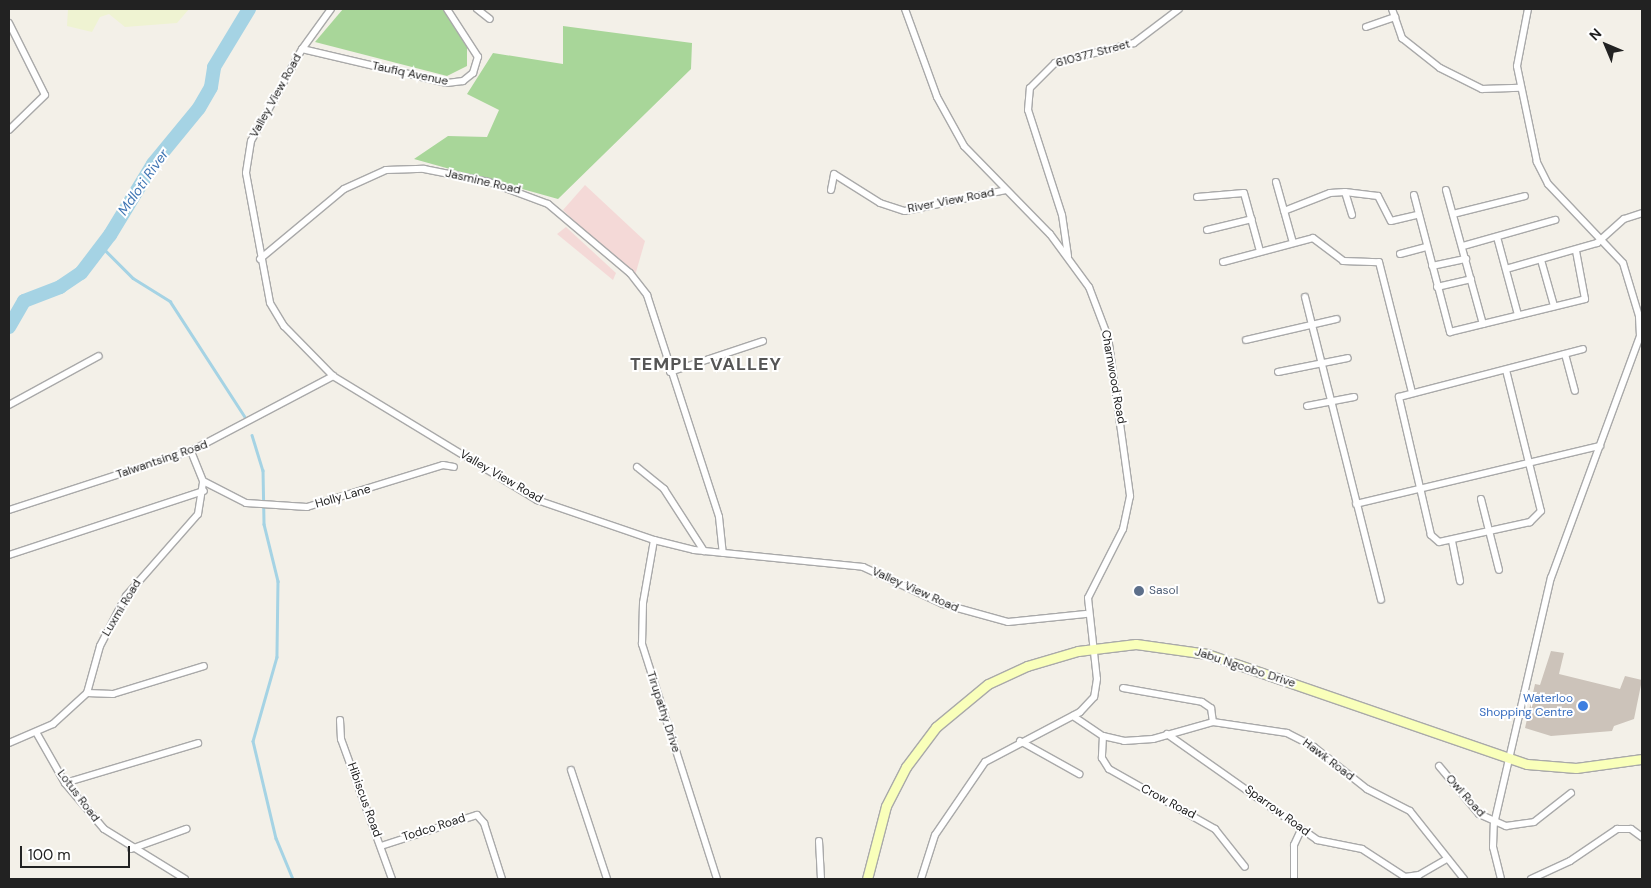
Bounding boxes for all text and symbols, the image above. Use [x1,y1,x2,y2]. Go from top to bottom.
north arrow [1581,20,1631,70]
text: N [1585,24,1605,44]
street label: 610377 Street [1054,37,1132,71]
street label: Valley View Road [247,52,305,140]
street label: Taufiq Avenue [371,59,449,89]
water label: Mdloti River [114,146,172,218]
street label: Jasmine Road [444,166,522,198]
street label: River View Road [906,186,996,216]
street label: Charnwood Road [1098,329,1128,425]
district label: TEMPLE VALLEY [628,353,784,375]
street label: Talwantsing Road [114,438,210,482]
street label: Valley View Road [457,447,545,507]
street label: Holly Lane [314,482,372,512]
street label: Valley View Road [869,564,961,616]
street label: Luxmi Road [99,577,145,639]
place label: Sasol [1149,584,1178,598]
marker: Sasol [1133,585,1145,597]
street label: Jabu Ngcobo Drive [1193,645,1297,691]
street label: Tirupathy Drive [643,670,683,754]
place label: Waterloo Shopping Centre [1479,692,1573,720]
marker: Waterloo Shopping Centre [1577,700,1589,712]
street label: Hawk Road [1299,736,1357,784]
street label: Hibiscus Road [344,761,384,839]
street label: Lotus Road [54,767,102,825]
street label: Owl Road [1442,772,1488,820]
street label: Crow Road [1138,782,1198,822]
street label: Sparrow Road [1242,783,1312,839]
street label: Todco Road [401,811,467,845]
scale bar [22,836,132,868]
text: 100 m [28,845,71,865]

